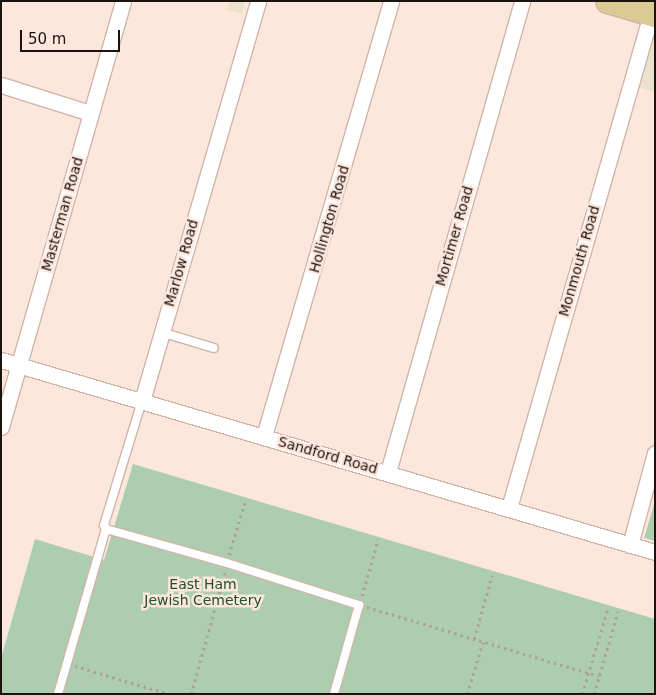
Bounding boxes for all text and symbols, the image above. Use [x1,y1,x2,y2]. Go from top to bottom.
scale bar [22,20,122,52]
text: 50 m [28,30,66,48]
street label: Masterman Road [38,155,86,273]
street label: Hollington Road [306,163,352,275]
street label: Mortimer Road [432,184,476,288]
street label: Monmouth Road [555,204,603,318]
street label: Marlow Road [161,217,201,309]
street label: Sandford Road [276,433,380,477]
park label: East Ham Jewish Cemetery [144,576,262,608]

